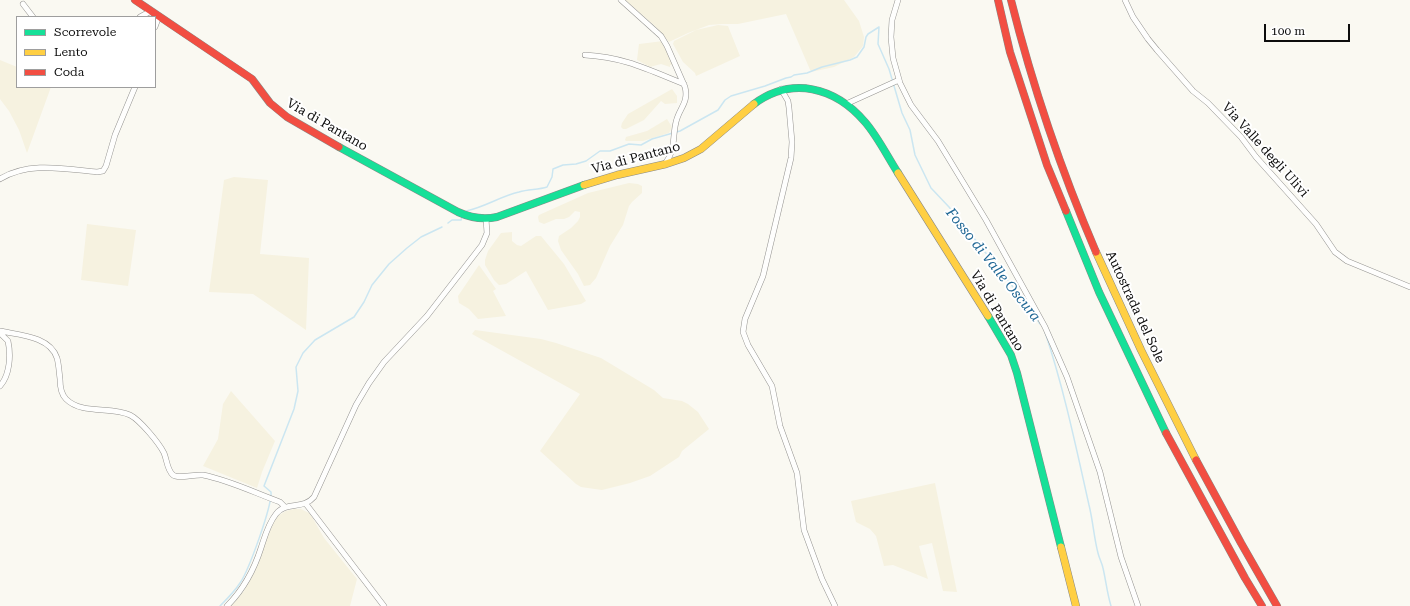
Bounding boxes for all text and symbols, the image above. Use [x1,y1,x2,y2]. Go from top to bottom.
legend [16,16,156,88]
scale bar [1266,16,1352,42]
text: 100 m [1271,24,1305,38]
text: Scorrevole [54,25,116,39]
text: Lento [54,45,88,59]
text: Coda [54,65,84,79]
street label: Via di Pantano [284,96,370,154]
street label: Via Valle degli Ulivi [1218,99,1312,201]
street label: Via di Pantano [590,139,682,177]
water label: Fosso di Valle Oscura [942,205,1044,325]
street label: Autostrada del Sole [1102,249,1168,365]
street label: Via di Pantano [967,268,1027,354]

